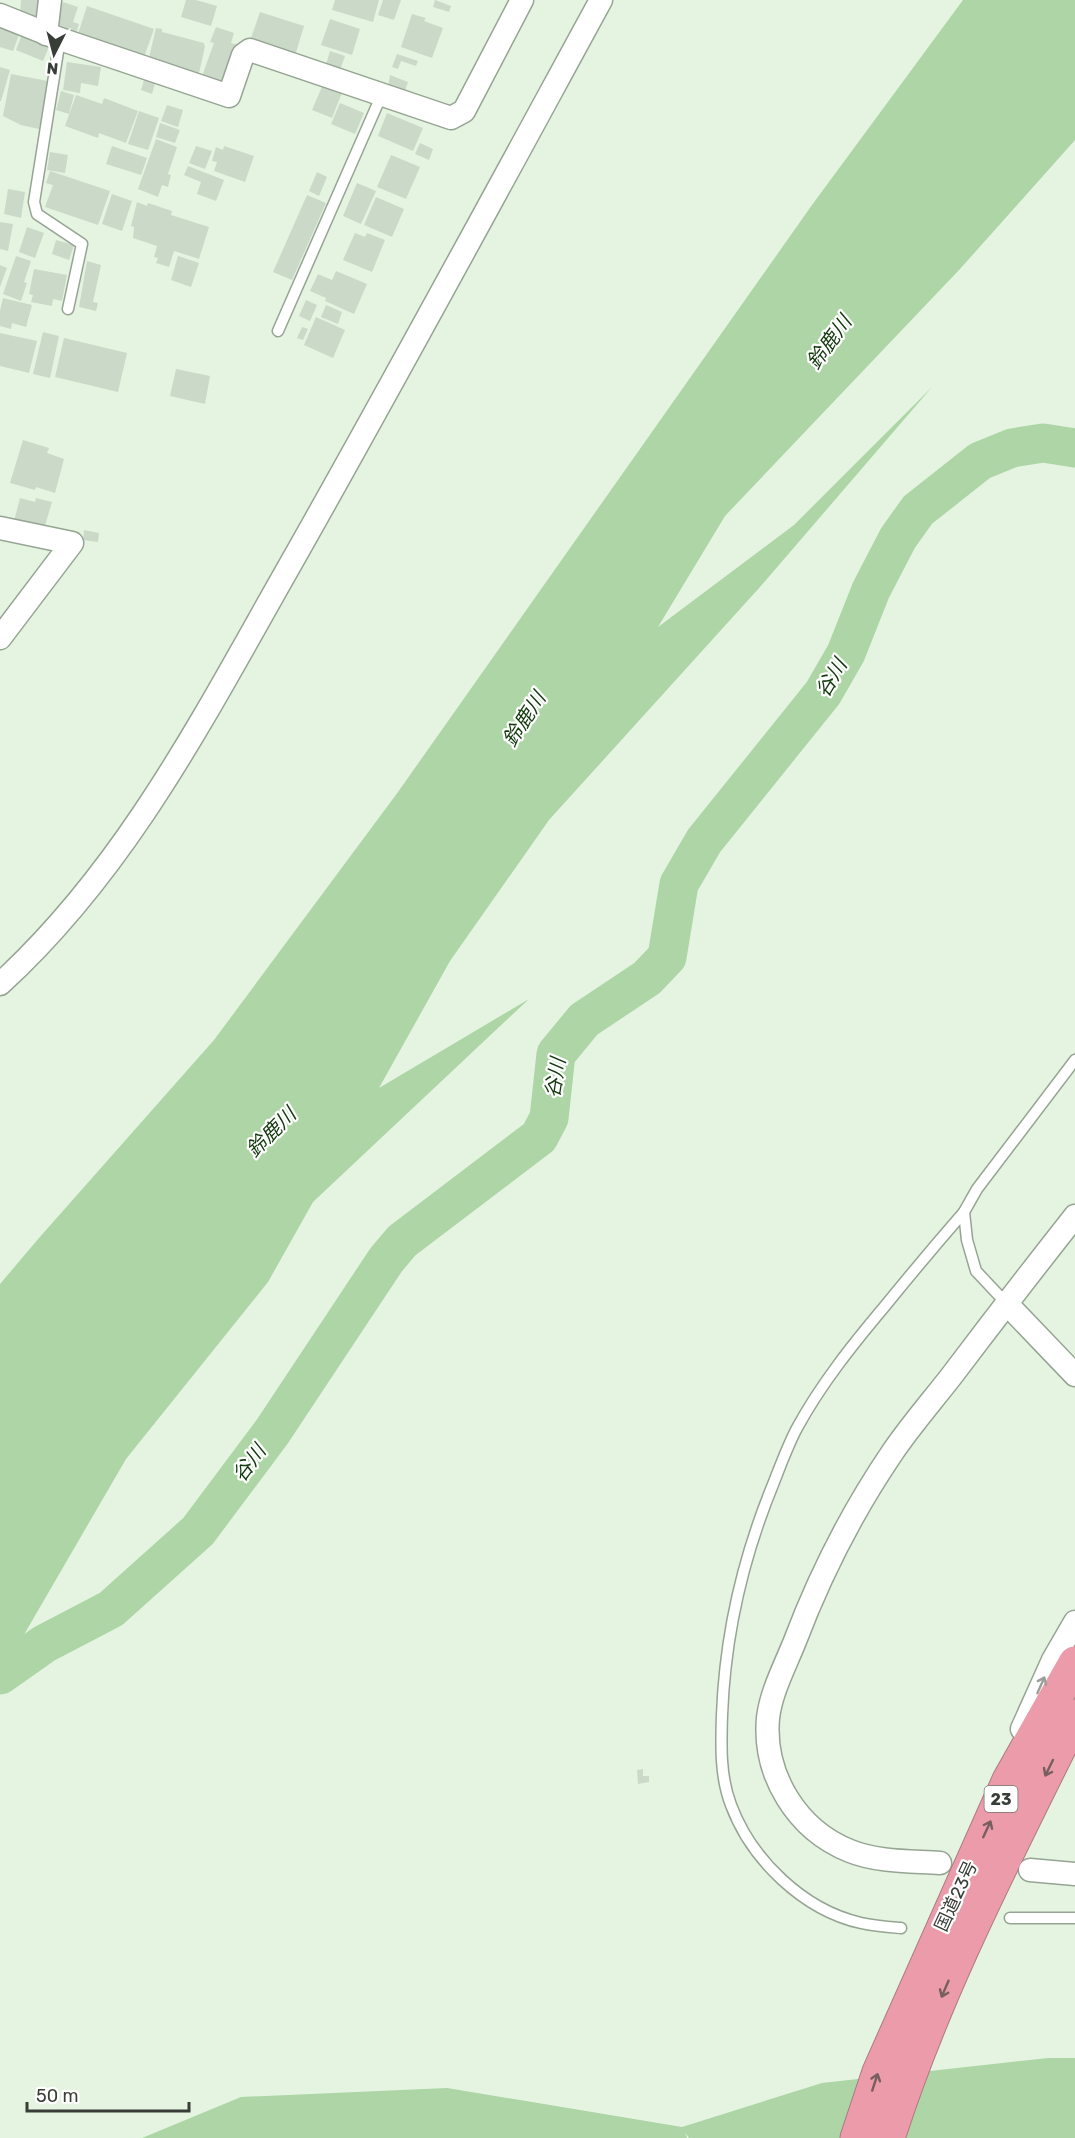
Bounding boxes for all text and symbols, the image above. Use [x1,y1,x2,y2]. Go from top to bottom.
north arrow [24,24,84,84]
text: N [46,58,59,78]
water label: 鈴鹿川 [802,309,858,373]
water label: 谷川 [810,653,853,701]
water label: 鈴鹿川 [498,686,551,751]
water label: 谷川 [540,1054,570,1100]
water label: 鈴鹿川 [241,1101,302,1162]
water label: 谷川 [227,1438,272,1486]
one-way arrow [1036,1677,1048,1695]
one-way arrow [1043,1759,1055,1777]
road number: 23 [984,1786,1018,1812]
one-way arrow [982,1820,993,1838]
street label: 国道23号 [930,1857,982,1935]
one-way arrow [939,1980,950,1998]
one-way arrow [871,2073,882,2092]
scale bar [27,2075,189,2113]
text: 50 m [36,2085,79,2107]

